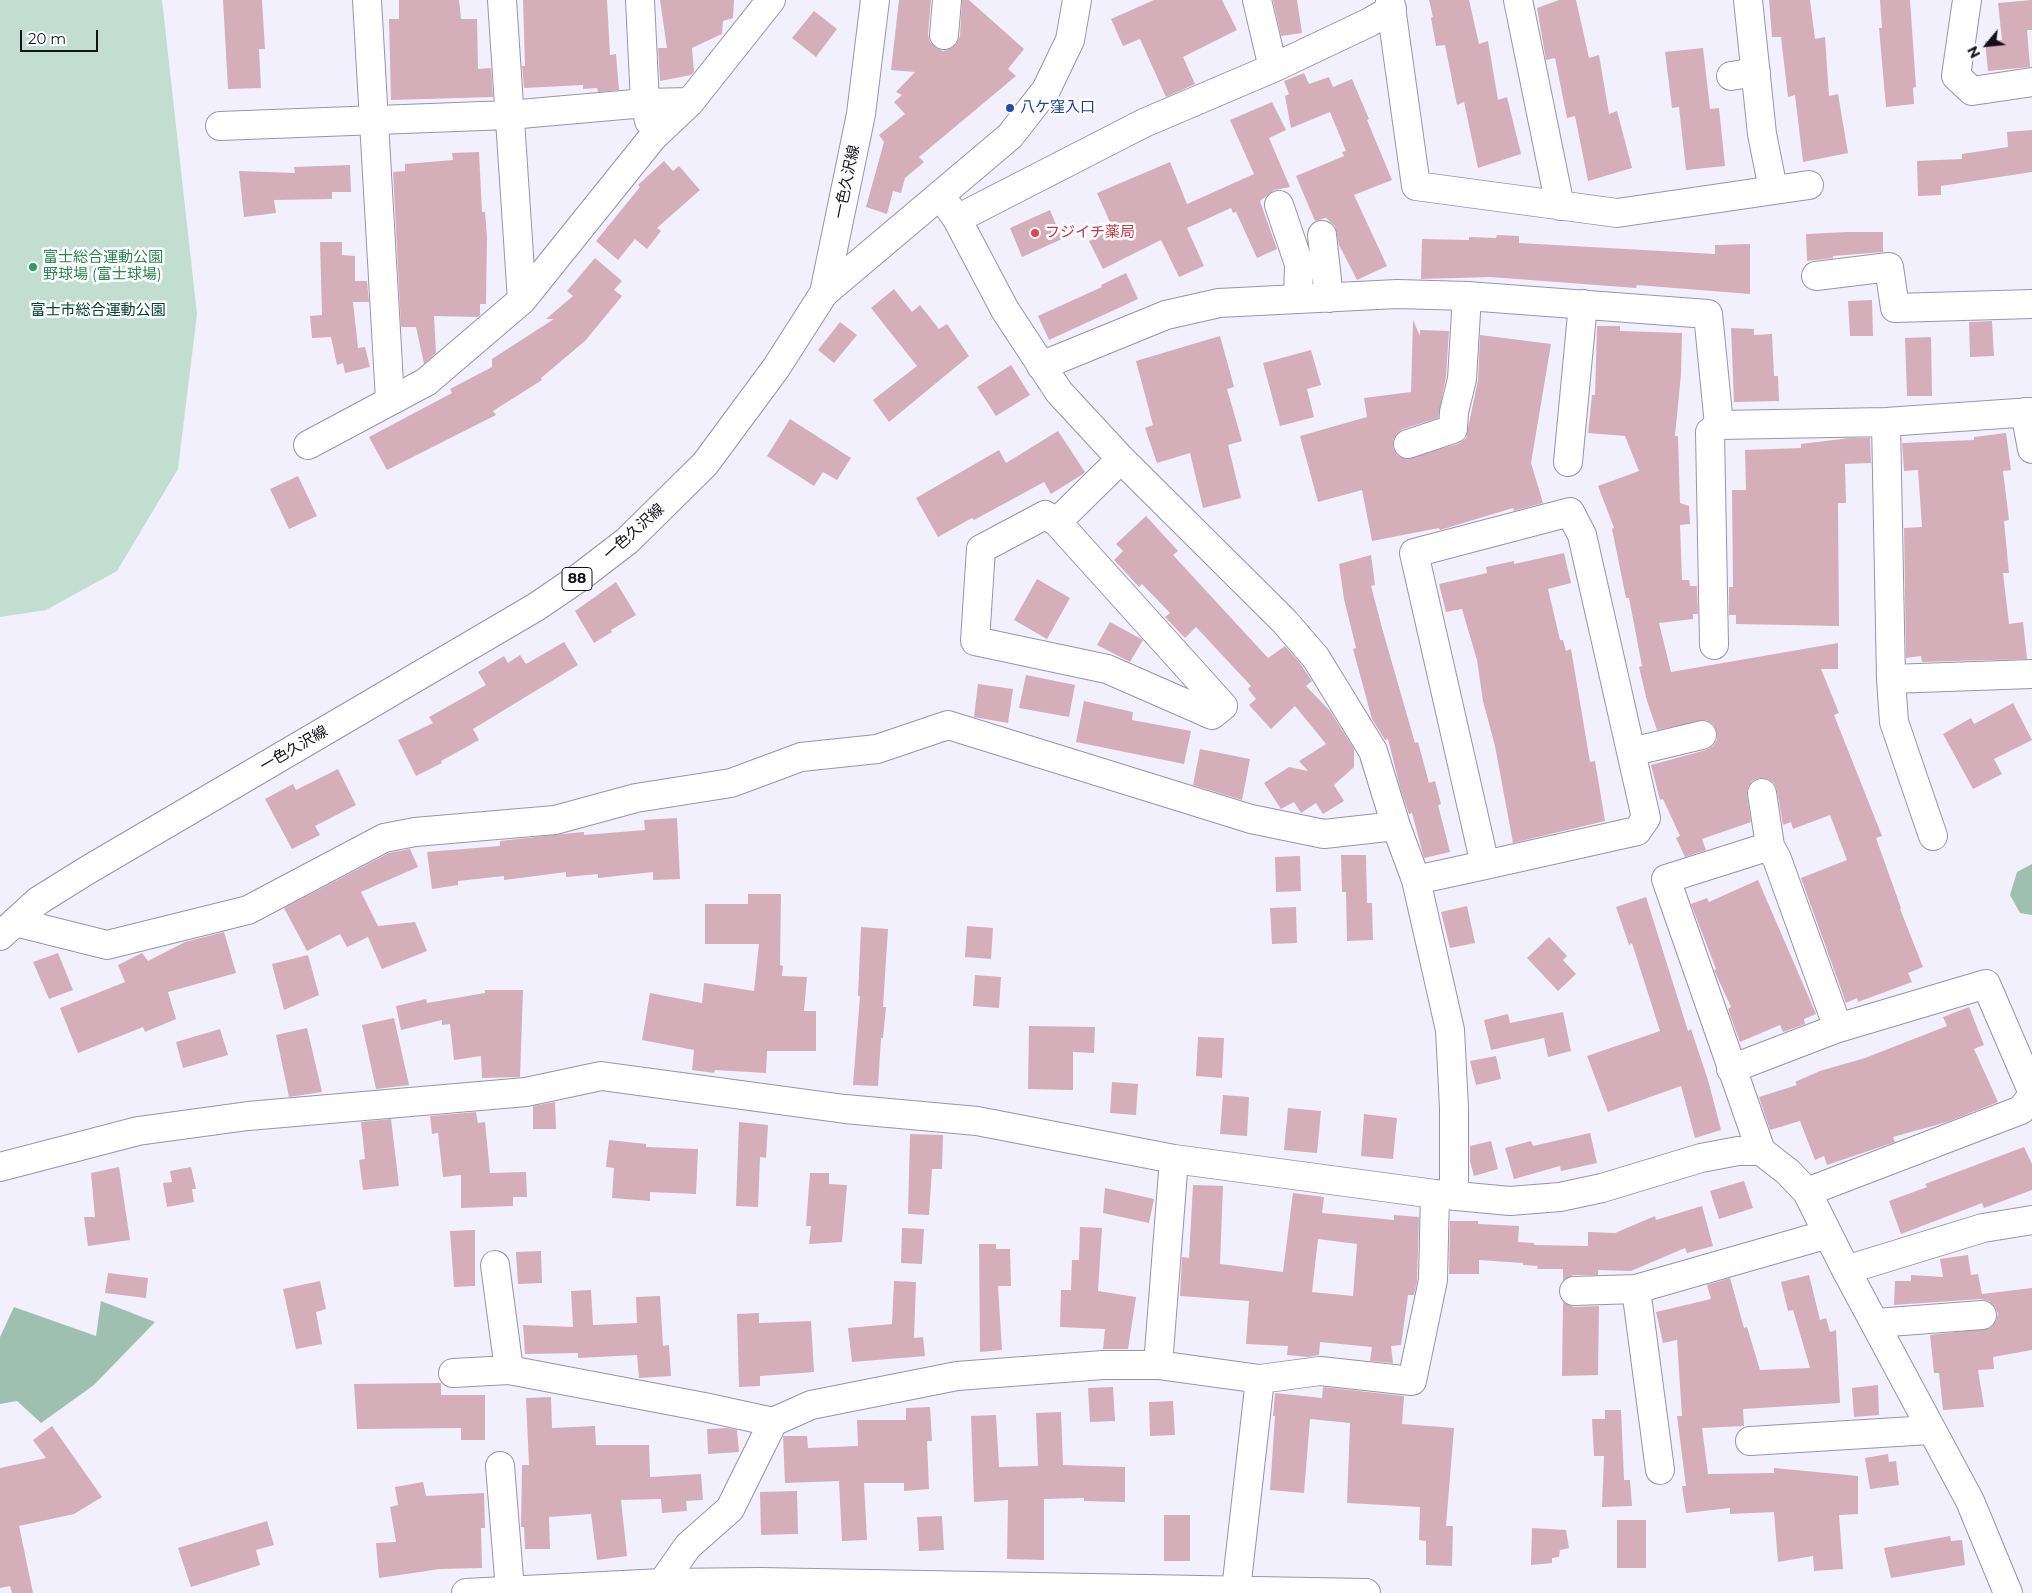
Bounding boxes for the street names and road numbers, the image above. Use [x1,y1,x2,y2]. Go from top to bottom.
street label: 一色久沢線 [830,143,864,221]
street label: 一色久沢線 [600,500,668,564]
road number: 88 [562,568,592,590]
street label: 一色久沢線 [257,722,331,776]

